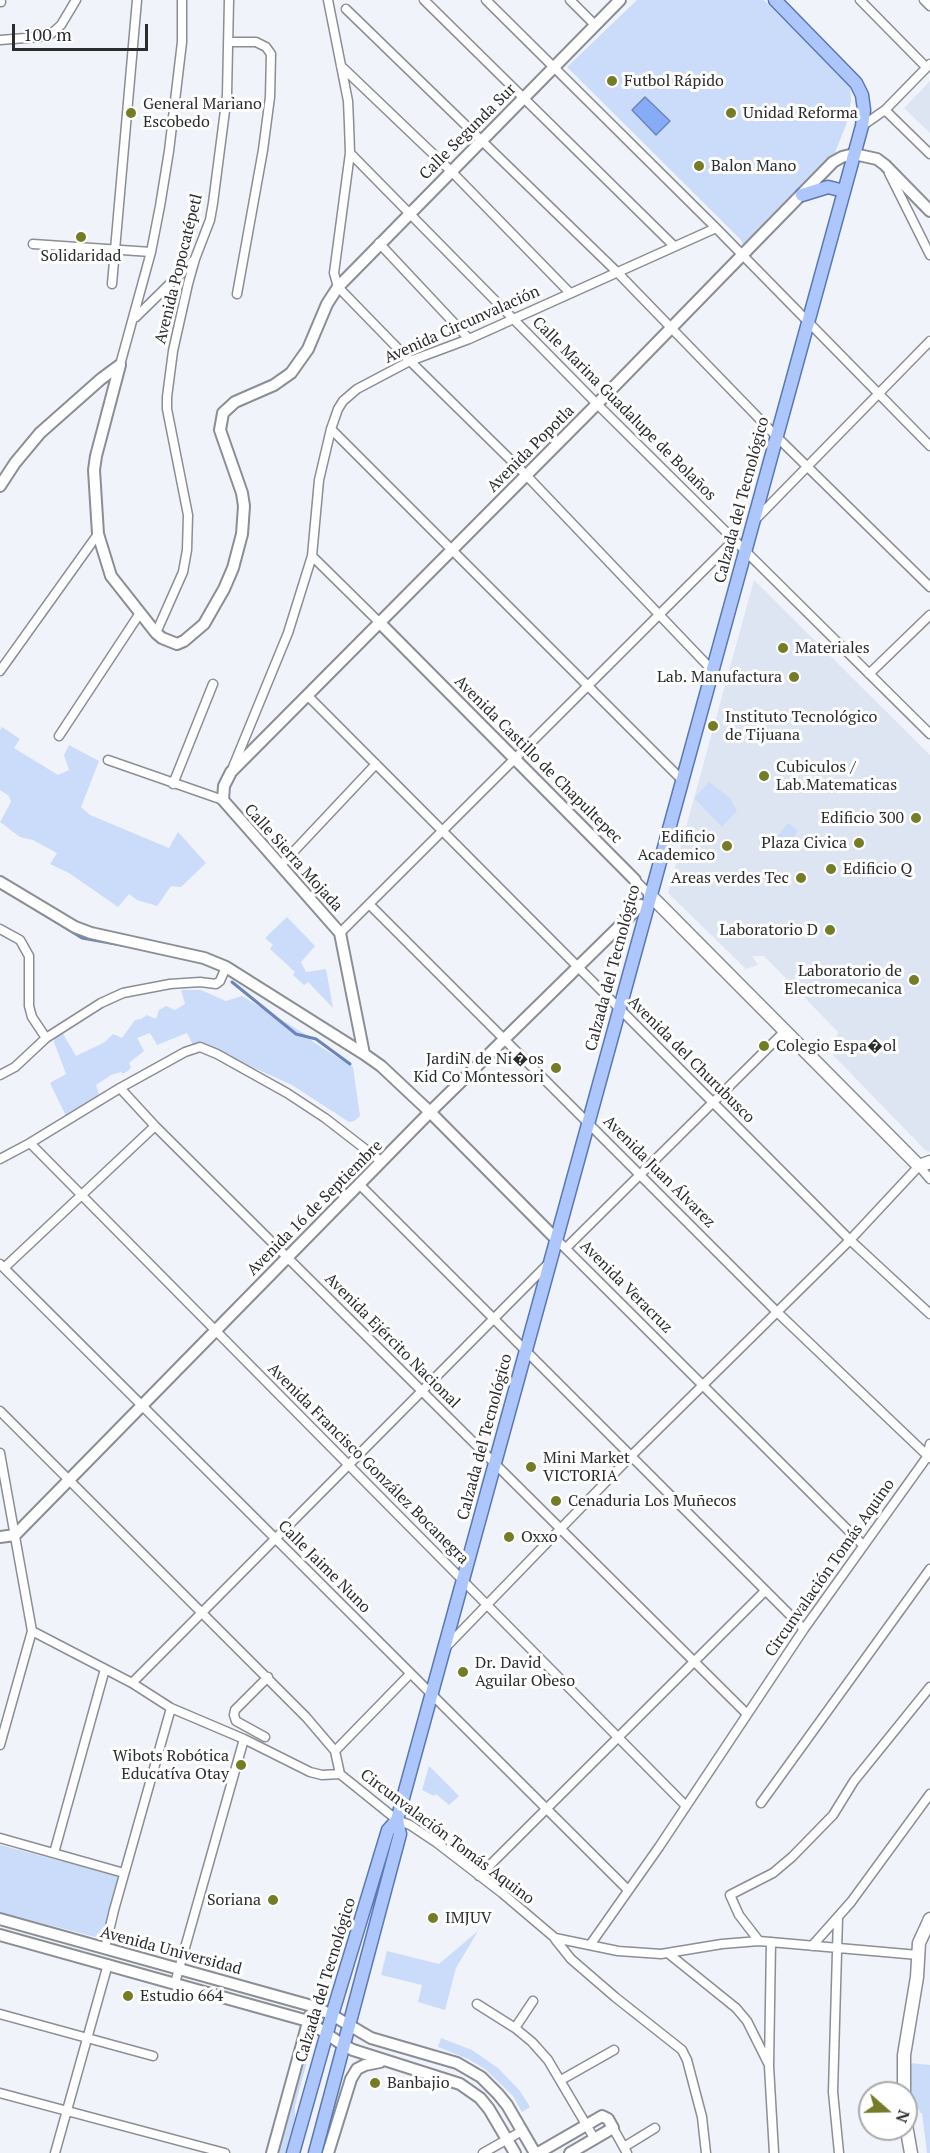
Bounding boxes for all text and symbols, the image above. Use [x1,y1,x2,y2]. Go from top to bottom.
scale bar [15,12,152,50]
text: 100 m [23,22,72,46]
place label: Futbol Rápido [624,71,724,91]
marker: Futbol Rápido [605,74,619,88]
street label: Calle Segunda Sur [416,80,520,184]
place label: General Mariano Escobedo [143,94,262,132]
place label: Unidad Reforma [743,103,858,123]
marker: General Mariano Escobedo [124,106,138,120]
marker: Unidad Reforma [724,106,738,120]
place label: Balon Mano [711,156,796,176]
marker: Balon Mano [692,159,706,173]
street label: Avenida Popocatépetl [151,192,207,346]
marker: Solidaridad [74,230,88,244]
place label: Solidaridad [41,246,121,266]
street label: Avenida Circunvalación [381,282,543,368]
street label: Calle Marina Guadalupe de Bolaños [528,313,720,505]
street label: Avenida Popotla [483,401,579,497]
street label: Calzada del Tecnológico [711,415,773,585]
place label: Materiales [795,638,870,658]
marker: Materiales [776,641,790,655]
place label: Lab. Manufactura [657,667,782,687]
marker: Lab. Manufactura [787,670,801,684]
street label: Avenida Castillo de Chapultepec [450,672,626,848]
place label: Instituto Tecnológico de Tijuana [725,707,877,745]
marker: Instituto Tecnológico de Tijuana [706,719,720,733]
place label: Cubiculos / Lab.Matematicas [776,757,897,795]
marker: Cubiculos / Lab.Matematicas [757,769,771,783]
street label: Calle Sierra Mojada [240,800,346,916]
place label: Edificio 300 [821,808,904,828]
marker: Edificio 300 [909,811,923,825]
place label: Edificio Academico [638,827,715,865]
place label: Plaza Civica [761,833,847,853]
marker: Plaza Civica [852,836,866,850]
marker: Edificio Academico [720,839,734,853]
place label: Edificio Q [843,859,912,879]
marker: Edificio Q [824,862,838,876]
place label: Areas verdes Tec [671,868,789,888]
marker: Areas verdes Tec [794,871,808,885]
street label: Calzada del Tecnológico [582,883,644,1053]
place label: Laboratorio D [720,920,818,940]
marker: Laboratorio D [823,923,837,937]
place label: Laboratorio de Electromecanica [784,961,902,999]
marker: Laboratorio de Electromecanica [907,973,921,987]
street label: Avenida del Churubusco [624,993,758,1127]
place label: Colegio Espa�ol [776,1036,897,1056]
marker: Colegio Espa�ol [757,1039,771,1053]
place label: JardiN de Ni�os Kid Co Montessori [414,1049,544,1087]
marker: JardiN de Ni�os Kid Co Montessori [549,1061,563,1075]
street label: Avenida Juan Álvarez [599,1112,719,1232]
street label: Avenida 16 de Septiembre [243,1136,387,1280]
street label: Avenida Veracruz [576,1237,676,1337]
street label: Avenida Ejército Nacional [320,1269,464,1413]
street label: Calzada del Tecnológico [454,1352,516,1522]
street label: Avenida Francisco González Bocanegra [263,1359,473,1569]
place label: Mini Market VICTORIA [543,1448,630,1486]
marker: Mini Market VICTORIA [524,1460,538,1474]
street label: Circunvalación Tomás Aquino [761,1475,899,1661]
place label: Cenaduria Los Muñecos [568,1491,737,1511]
marker: Cenaduria Los Muñecos [549,1494,563,1508]
street label: Calle Jaime Nuno [274,1517,374,1617]
place label: Oxxo [521,1527,558,1547]
marker: Oxxo [502,1530,516,1544]
place label: Dr. David Aguilar Obeso [475,1653,575,1691]
marker: Dr. David Aguilar Obeso [456,1665,470,1679]
place label: Wibots Robótica Educatíva Otay [113,1746,229,1784]
marker: Wibots Robótica Educatíva Otay [234,1758,248,1772]
street label: Circunvalación Tomás Aquino [356,1765,538,1909]
place label: Soriana [207,1890,261,1910]
marker: Soriana [266,1893,280,1907]
street label: Calzada del Tecnológico [292,1895,360,2065]
place label: IMJUV [445,1908,492,1928]
marker: IMJUV [426,1911,440,1925]
street label: Avenida Universidad [98,1923,244,1979]
place label: Estudio 664 [140,1986,223,2006]
marker: Estudio 664 [121,1989,135,2003]
place label: Banbajio [387,2073,449,2093]
marker: Banbajio [368,2076,382,2090]
north arrow [858,2081,918,2141]
text: N [891,2107,915,2126]

